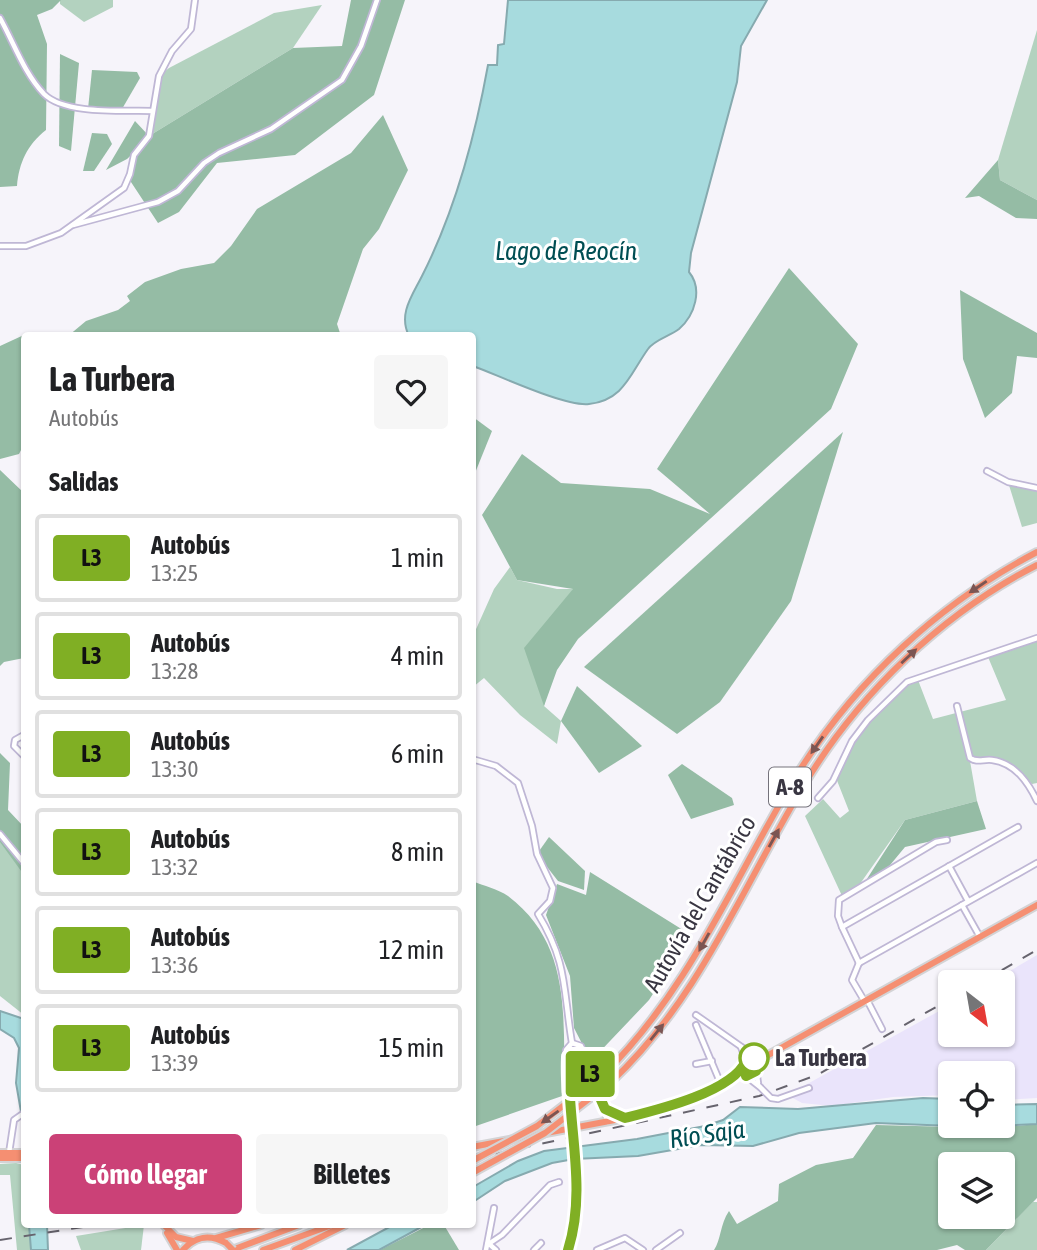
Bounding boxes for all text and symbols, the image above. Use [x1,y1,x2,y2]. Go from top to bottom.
water label: Lago de Reocín [495,236,637,266]
button: heart [374,355,448,429]
text: La Turbera [49,360,175,398]
text: Autobús [49,405,119,431]
text: Salidas [49,467,118,497]
text: Autobús [151,530,230,560]
text: 1 min [391,543,444,573]
text: L3 [81,544,102,571]
text: 13:25 [151,560,198,586]
one-way arrow [969,580,988,593]
text: Autobús [151,628,230,658]
text: 4 min [391,641,444,671]
text: L3 [81,642,102,669]
one-way arrow [900,648,918,664]
text: 13:28 [151,658,198,684]
text: Autobús [151,726,230,756]
one-way arrow [810,736,824,754]
text: 6 min [391,739,444,769]
text: L3 [81,740,102,767]
text: 13:30 [151,756,198,782]
road number: A-8 [769,768,811,806]
street label: Autovía del Cantábrico [638,811,761,997]
text: Autobús [151,824,230,854]
one-way arrow [768,828,780,847]
text: 8 min [391,837,444,867]
text: L3 [81,838,102,865]
text: 13:32 [151,854,198,880]
text: Autobús [151,922,230,952]
one-way arrow [698,933,710,952]
text: 12 min [379,935,444,965]
text: L3 [81,936,102,963]
text: 13:36 [151,952,198,978]
north arrow [938,970,1015,1046]
map controls [938,970,1015,1229]
text: Autobús [151,1020,230,1050]
one-way arrow [650,1024,665,1042]
text: 15 min [379,1033,444,1063]
text: L3 [81,1034,102,1061]
marker: La Turbera [739,1043,769,1073]
place label: La Turbera [775,1044,867,1071]
text: 13:39 [151,1050,198,1076]
line badge: L3 [558,1051,622,1097]
text: L3 [580,1060,600,1087]
button: locate [938,1061,1015,1138]
one-way arrow [541,1110,559,1124]
water label: Río Saja [667,1114,747,1154]
button: Cómo llegar [49,1134,242,1214]
button: Billetes [256,1134,448,1214]
button: layers [938,1152,1015,1229]

